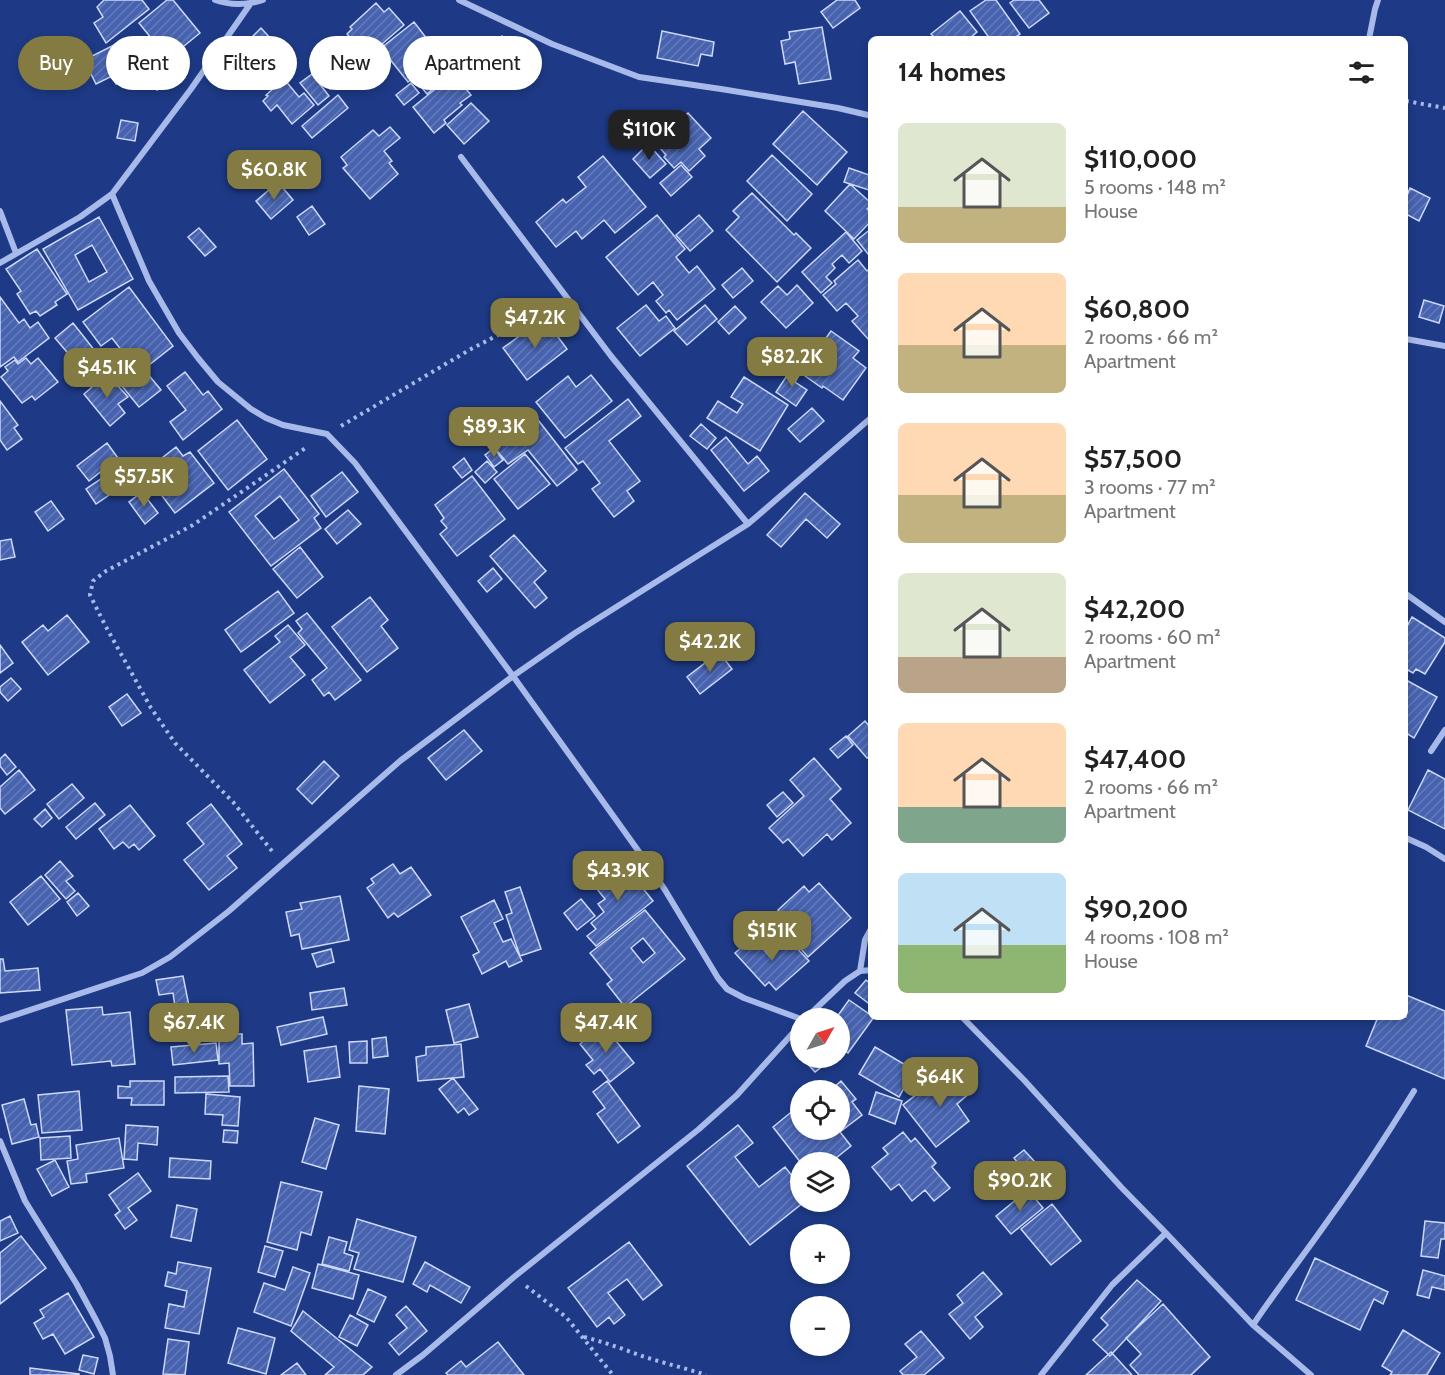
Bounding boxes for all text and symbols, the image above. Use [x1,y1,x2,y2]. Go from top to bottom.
chip: Buy [18,36,94,90]
chip: Rent [106,36,190,90]
chip: Filters [202,36,297,90]
chip: New [309,36,391,90]
chip: Apartment [403,36,542,90]
text: 14 homes [898,56,1006,88]
icon: filters [1345,56,1378,89]
pin: $110K [607,110,691,161]
text: $110K [622,117,676,141]
text: $110,000 [1084,143,1197,175]
icon: home [946,147,1018,219]
pin: $60.8K [225,150,323,201]
text: $60.8K [241,157,307,181]
text: 5 rooms · 148 m² [1084,175,1226,199]
text: House [1084,199,1138,223]
text: $60,800 [1084,293,1190,325]
icon: home [946,297,1018,369]
pin: $47.2K [486,298,584,349]
text: $47.2K [504,305,566,329]
text: 2 rooms · 66 m² [1084,325,1218,349]
pin: $82.2K [743,337,841,388]
text: $82.2K [761,344,823,368]
pin: $45.1K [58,348,156,399]
text: Apartment [1084,349,1176,373]
text: $45.1K [78,355,136,379]
pin: $89.3K [445,407,543,458]
text: $89.3K [463,414,525,438]
text: $57,500 [1084,443,1182,475]
icon: home [946,447,1018,519]
pin: $57.5K [95,457,193,508]
text: $57.5K [114,464,174,488]
text: 3 rooms · 77 m² [1084,475,1216,499]
text: Apartment [1084,499,1176,523]
text: $42,200 [1084,593,1185,625]
icon: home [946,597,1018,669]
pin: $42.2K [661,622,759,673]
text: 2 rooms · 60 m² [1084,625,1221,649]
text: $42.2K [679,629,741,653]
text: Apartment [1084,649,1176,673]
text: $47,400 [1084,743,1186,775]
icon: home [946,747,1018,819]
text: 2 rooms · 66 m² [1084,775,1218,799]
text: Apartment [1084,799,1176,823]
pin: $43.9K [569,851,667,902]
text: $43.9K [587,858,649,882]
text: $90,200 [1084,893,1188,925]
icon: home [946,897,1018,969]
pin: $151K [730,911,814,962]
text: $151K [747,918,797,942]
text: 4 rooms · 108 m² [1084,925,1229,949]
text: House [1084,949,1138,973]
pin: $67.4K [145,1003,243,1054]
pin: $47.4K [557,1003,655,1054]
north arrow [790,1008,850,1068]
map controls [790,1008,850,1356]
text: $67.4K [163,1010,225,1034]
text: $47.4K [575,1010,637,1034]
pin: $64K [904,1057,976,1108]
text: $64K [916,1064,964,1088]
button: locate [790,1080,850,1140]
button: layers [790,1152,850,1212]
pin: $90.2K [971,1161,1069,1212]
text: $90.2K [988,1168,1052,1192]
button: + [790,1224,850,1284]
button: − [790,1296,850,1356]

